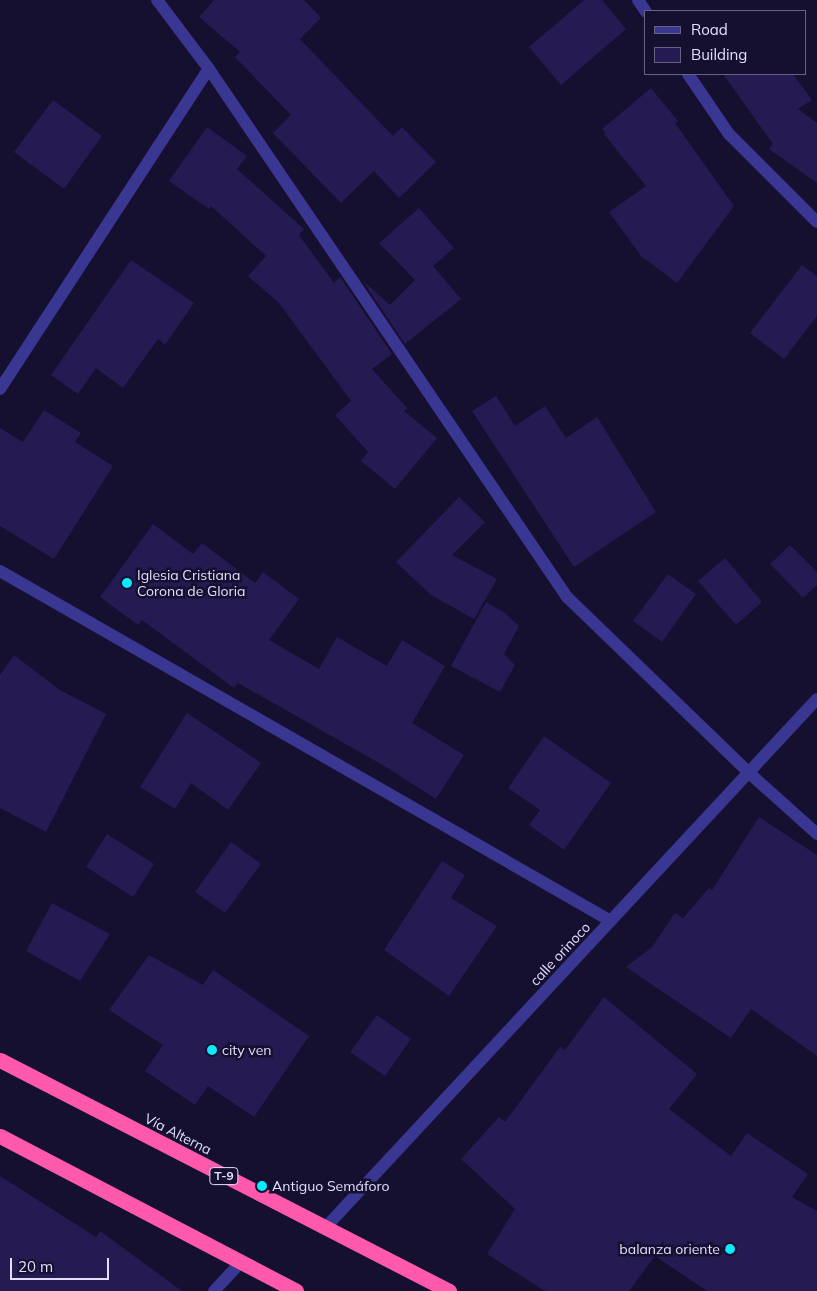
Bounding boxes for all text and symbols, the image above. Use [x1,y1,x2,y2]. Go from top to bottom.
legend [644,10,807,75]
text: Road [691,20,728,39]
text: Building [691,45,747,64]
place label: Iglesia Cristiana Corona de Gloria [137,567,245,600]
marker: Iglesia Cristiana Corona de Gloria [121,577,133,589]
street label: calle orinoco [526,919,594,989]
place label: city ven [222,1042,271,1058]
marker: city ven [206,1044,218,1056]
street label: Vía Alterna [142,1110,214,1158]
road number: T-9 [209,1166,239,1186]
place label: Antiguo Semáforo [272,1178,389,1194]
marker: Antiguo Semáforo [256,1180,268,1192]
place label: balanza oriente [619,1241,720,1257]
marker: balanza oriente [724,1243,736,1255]
scale bar [12,1248,111,1280]
text: 20 m [18,1257,53,1276]

